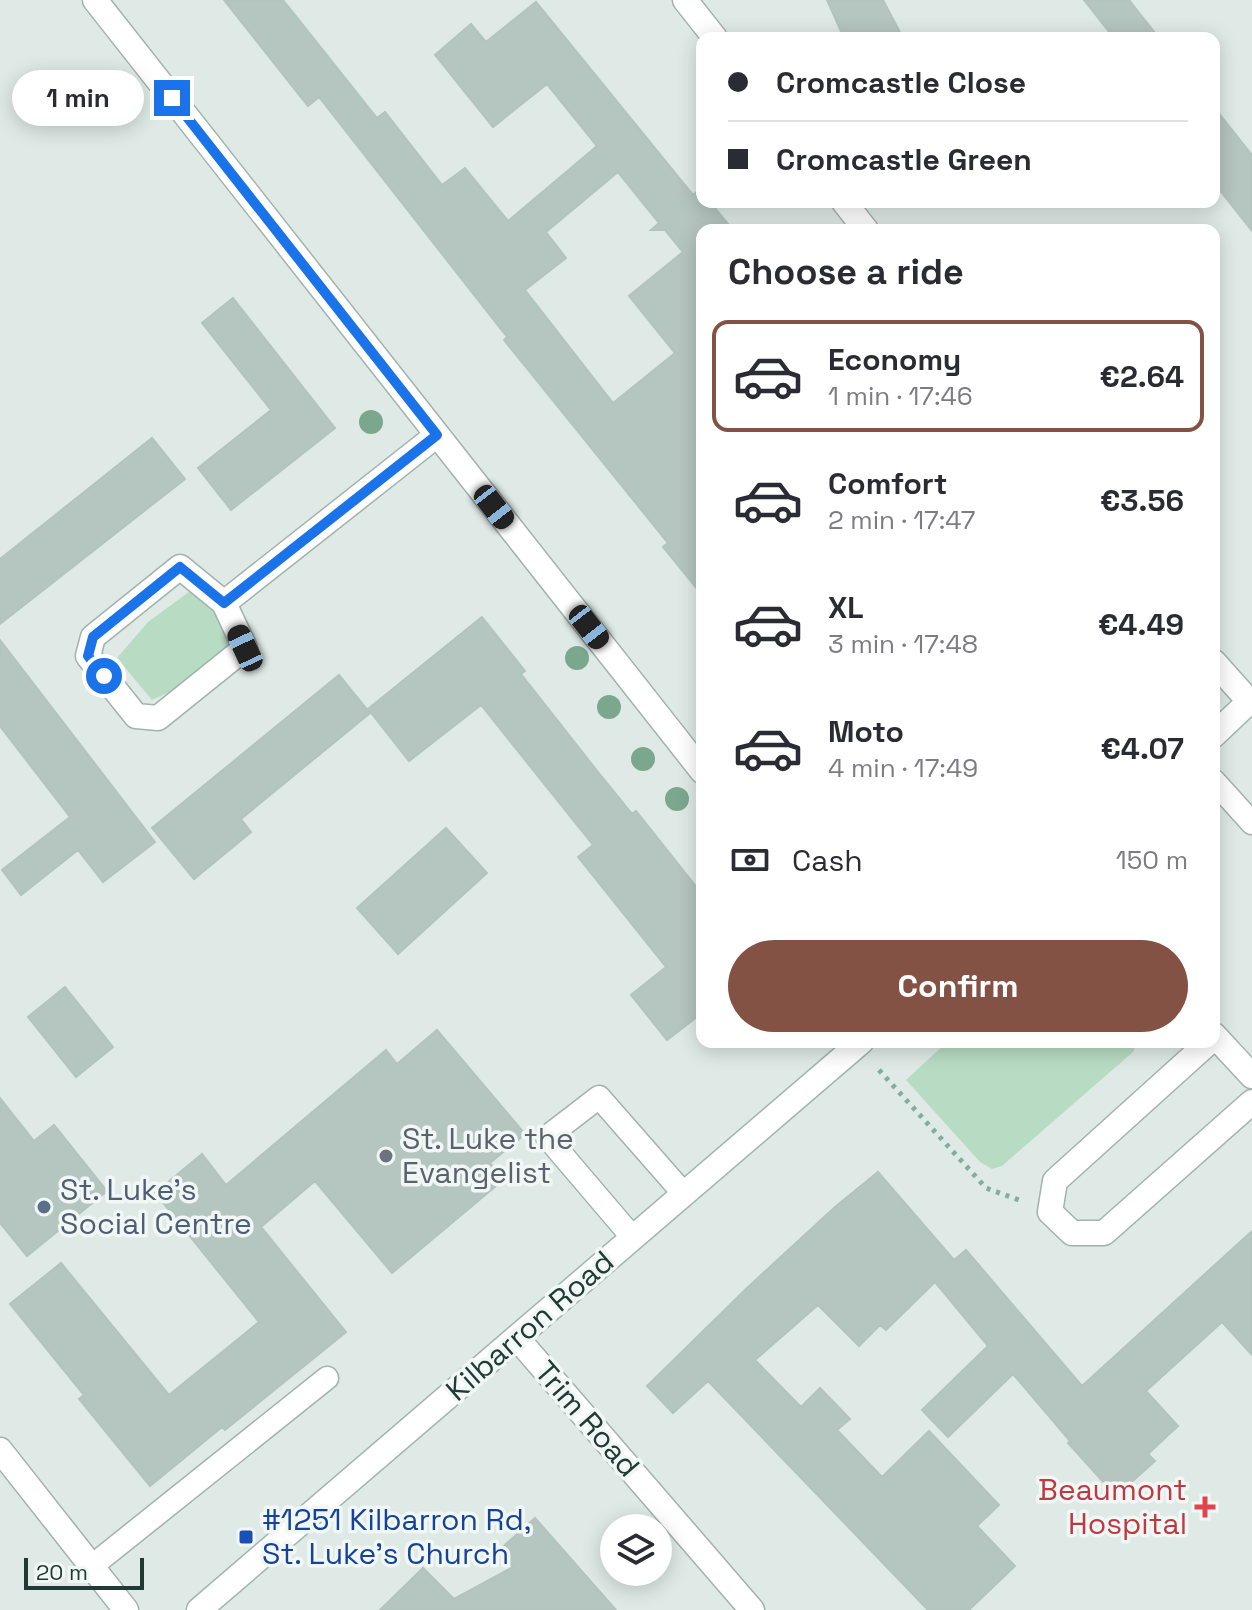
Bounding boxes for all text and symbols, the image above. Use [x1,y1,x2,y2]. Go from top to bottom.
text: Cromcastle Close [776,63,1026,102]
callout: 1 min [12,70,144,126]
route end [154,80,190,116]
text: 1 min [46,81,110,115]
text: Cromcastle Green [776,140,1032,179]
text: Choose a ride [728,249,964,295]
icon: car [732,340,804,412]
text: Economy [828,340,961,379]
text: €2.64 [1100,357,1184,396]
text: 1 min · 17:46 [828,379,973,413]
icon: car [732,464,804,536]
text: Comfort [828,464,947,503]
car [470,481,518,533]
text: €3.56 [1100,481,1184,520]
text: 2 min · 17:47 [828,503,975,537]
icon: car [732,588,804,660]
text: XL [828,588,864,627]
car [565,601,613,653]
text: €4.49 [1098,605,1184,644]
car [224,621,266,675]
text: 3 min · 17:48 [828,627,978,661]
route start [86,658,122,694]
icon: car [732,712,804,784]
text: Moto [828,712,904,751]
text: €4.07 [1101,729,1184,768]
text: 4 min · 17:49 [828,751,978,785]
icon: cash [728,838,772,882]
text: Cash [792,841,863,880]
text: 150 m [1116,843,1188,877]
button: Confirm [728,940,1188,1032]
place label: St. Luke the Evangelist [402,1119,574,1192]
marker: St. Luke the Evangelist [377,1147,395,1165]
place label: St. Luke's Social Centre [60,1170,252,1243]
marker: St. Luke's Social Centre [35,1198,53,1216]
street label: Kilbarron Road [438,1242,622,1409]
street label: Trim Road [526,1353,648,1485]
place label: Beaumont Hospital [1038,1470,1187,1543]
marker: Beaumont Hospital [1194,1496,1216,1518]
place label: #1251 Kilbarron Rd, St. Luke's Church [262,1500,531,1573]
map controls [600,1514,672,1586]
button: layers [600,1514,672,1586]
marker: #1251 Kilbarron Rd, St. Luke's Church [237,1528,255,1546]
scale bar [24,1554,144,1590]
text: 20 m [36,1558,88,1586]

